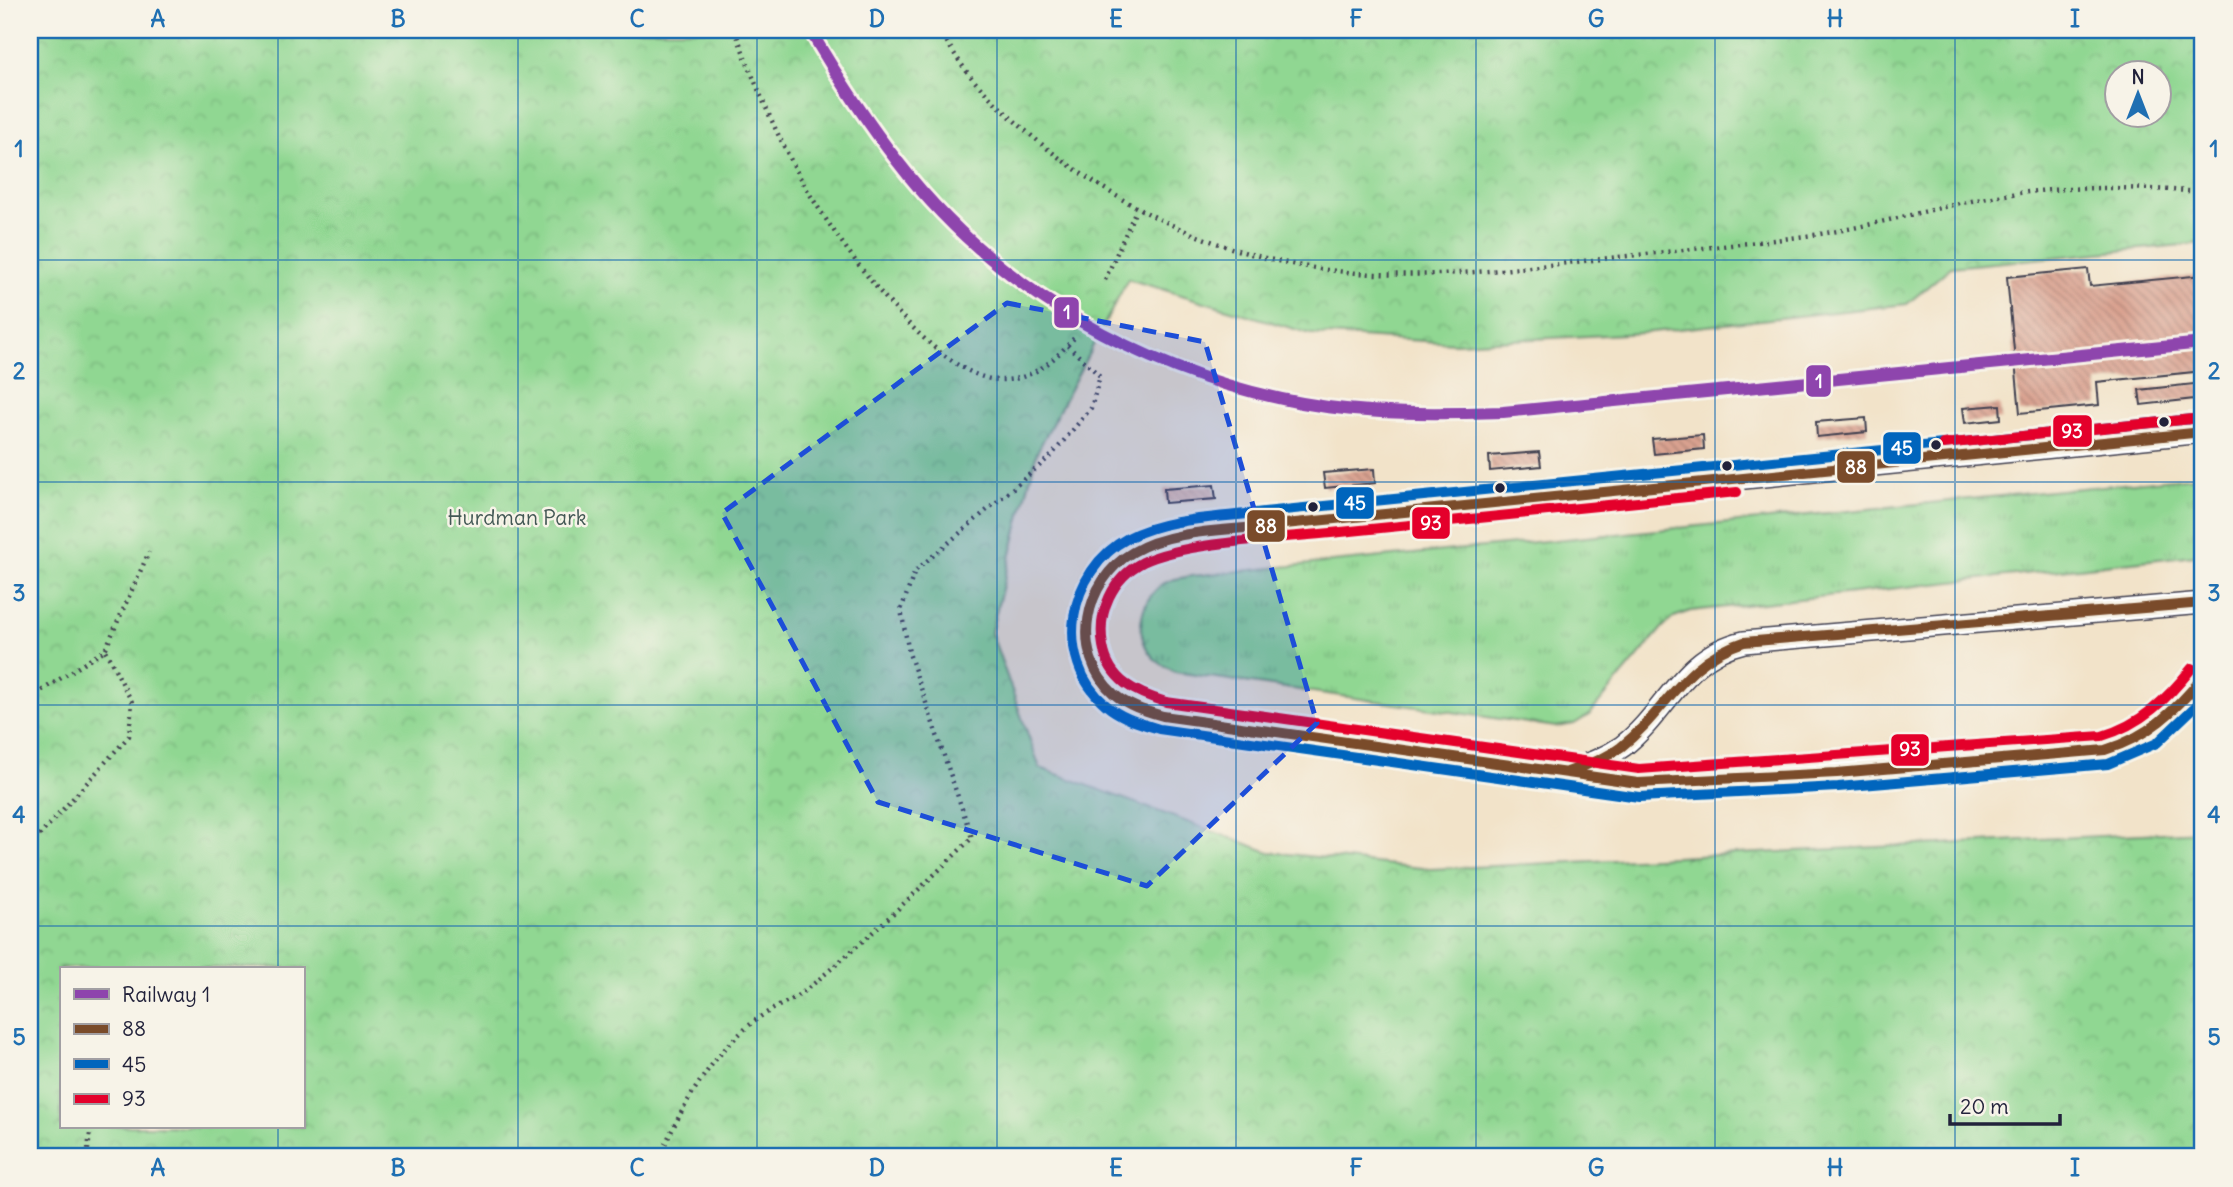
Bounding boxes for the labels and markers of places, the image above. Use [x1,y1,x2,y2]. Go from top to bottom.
unlabelled marker [2157,415,2171,429]
unlabelled marker [1929,438,1943,452]
unlabelled marker [1720,459,1734,473]
unlabelled marker [1493,481,1507,495]
unlabelled marker [1306,500,1320,514]

